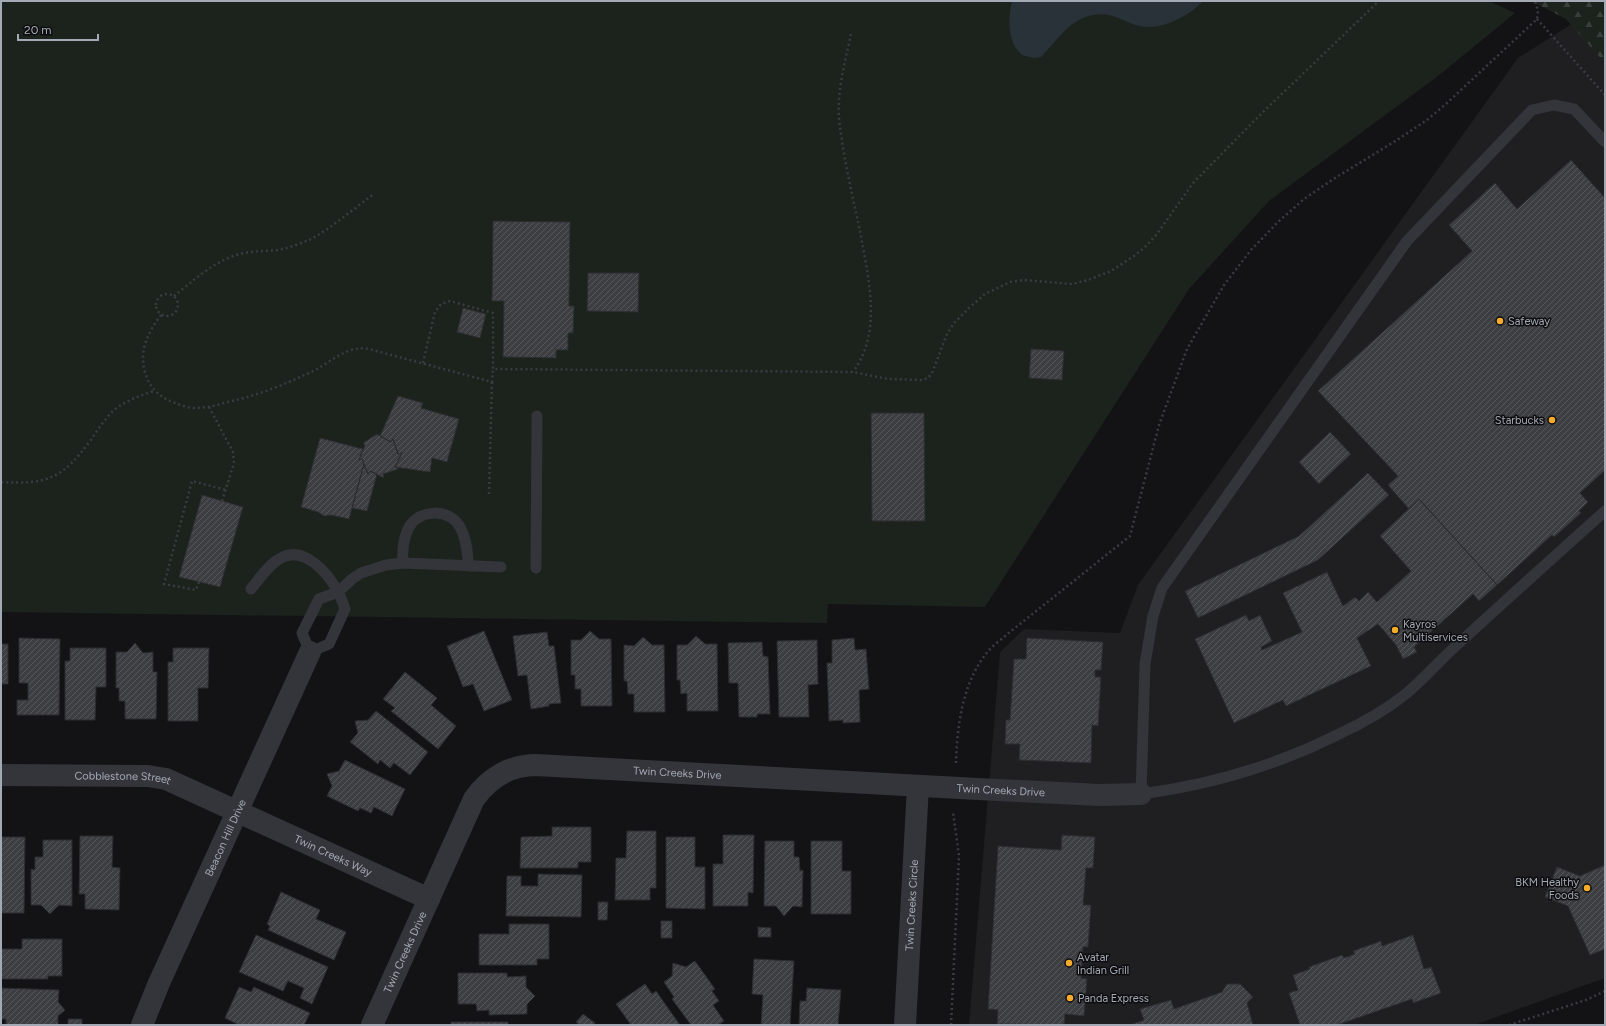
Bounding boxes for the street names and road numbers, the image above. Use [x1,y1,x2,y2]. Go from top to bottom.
street label: Twin Creeks Drive [633,764,722,782]
street label: Cobblestone Street [74,769,174,787]
street label: Twin Creeks Drive [956,781,1045,799]
street label: Beacon Hill Drive [202,797,249,878]
street label: Twin Creeks Way [292,832,374,879]
street label: Twin Creeks Circle [903,859,920,951]
street label: Twin Creeks Drive [381,909,429,995]

